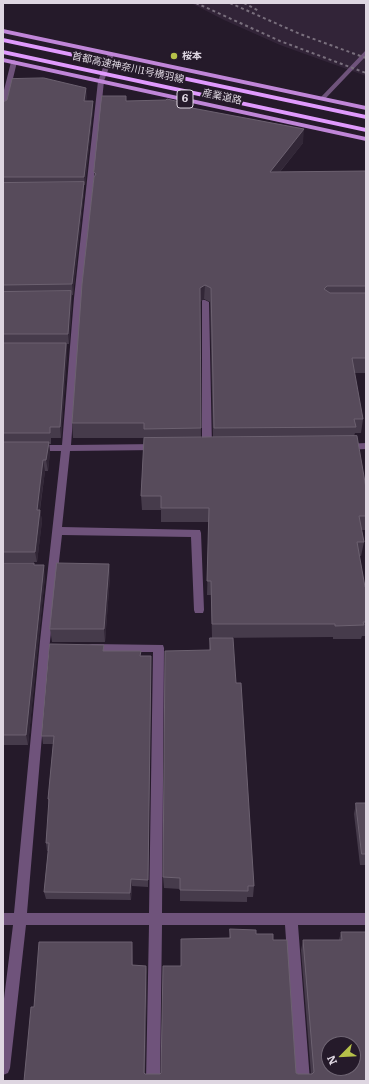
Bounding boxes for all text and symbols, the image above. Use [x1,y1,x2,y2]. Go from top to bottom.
street label: 首都高速神奈川1号横羽線 [71,50,185,86]
place label: 桜本 [182,50,202,62]
marker: 桜本 [169,51,179,61]
street label: 産業道路 [201,87,243,107]
road number: 6 [177,90,193,108]
north arrow [321,1036,361,1076]
text: N [322,1053,340,1068]

